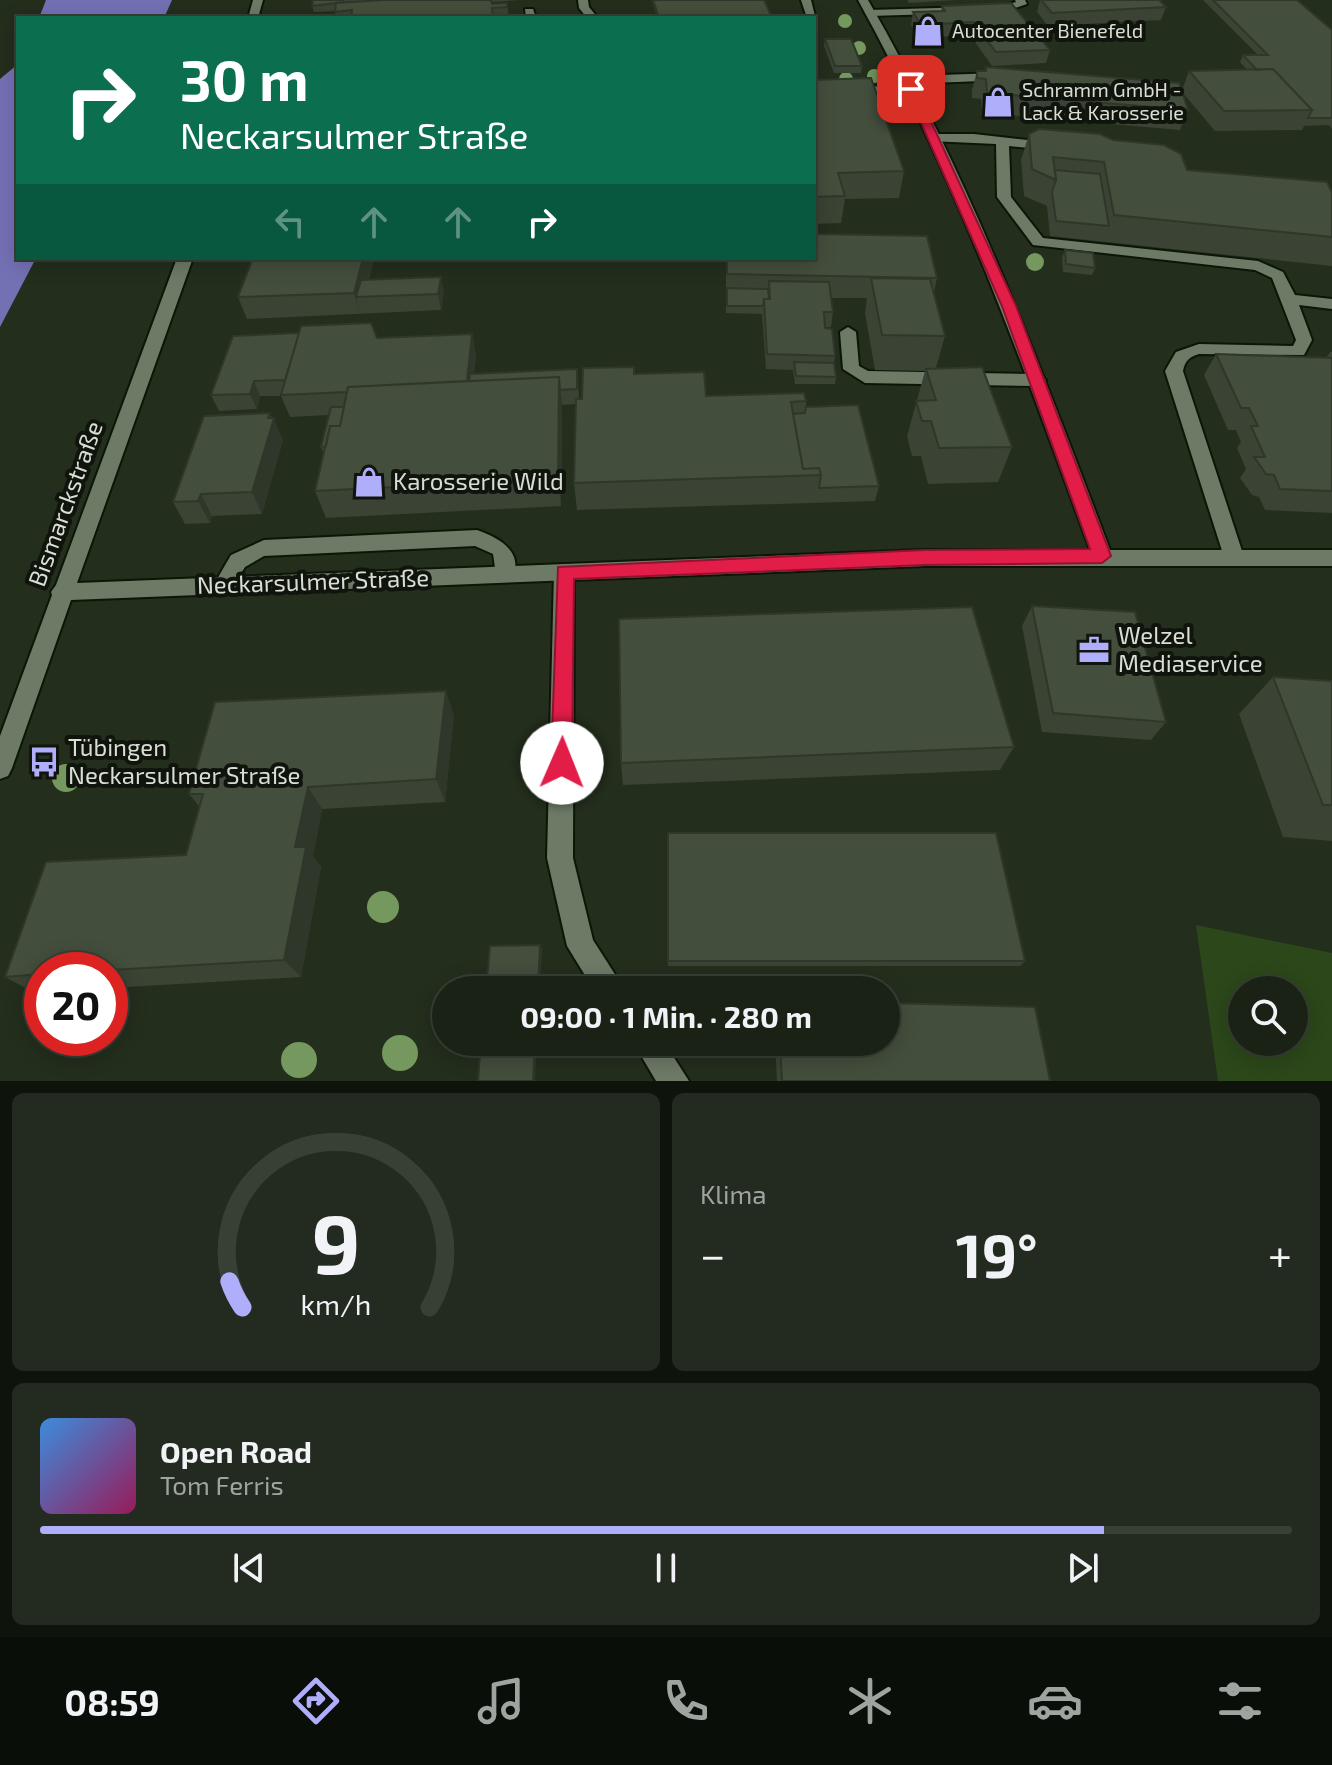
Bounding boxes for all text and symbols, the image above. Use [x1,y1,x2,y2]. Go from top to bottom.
shop icon: Autocenter Bienefeld [911,14,945,48]
place label: Autocenter Bienefeld [952,18,1143,42]
text: 30 m [180,45,309,112]
icon: right [48,48,152,152]
pin [877,55,945,123]
icon: arrive [889,67,933,111]
place label: Schramm GmbH - Lack & Karosserie [1022,77,1184,124]
shop icon: Schramm GmbH - Lack & Karosserie [981,85,1015,119]
text: Neckarsulmer Straße [180,113,528,156]
icon: left [268,200,312,244]
icon: ahead [352,200,396,244]
icon: ahead [436,200,480,244]
icon: right [520,200,564,244]
street label: Bismarckstraße [21,417,108,590]
shop icon: Karosserie Wild [352,465,386,499]
place label: Karosserie Wild [393,466,564,495]
street label: Neckarsulmer Straße [196,562,430,599]
place label: Welzel Mediaservice [1118,620,1263,677]
office icon: Welzel Mediaservice [1077,633,1111,667]
position arrow [520,721,604,805]
place label: Tübingen Neckarsulmer Straße [68,732,300,789]
bus stop icon: Tübingen Neckarsulmer Straße [27,745,61,779]
speed limit sign: 20 [24,952,128,1056]
map controls [1228,976,1308,1056]
button: search [1228,976,1308,1056]
text: 09:00 · 1 Min. · 280 m [520,998,812,1034]
text: Klima [700,1178,767,1209]
text: 9 [311,1191,361,1291]
text: 19° [956,1218,1038,1290]
text: − [700,1227,726,1280]
text: + [1268,1227,1292,1280]
text: km/h [301,1286,371,1321]
text: Open Road [160,1433,312,1469]
text: Tom Ferris [160,1469,284,1500]
icon: previous [227,1546,271,1590]
icon: pause [644,1546,688,1590]
icon: next [1061,1546,1105,1590]
icon: directions [288,1673,344,1729]
icon: music [473,1673,529,1729]
icon: phone [658,1673,714,1729]
icon: climate [842,1673,898,1729]
icon: car [1027,1673,1083,1729]
icon: filters [1212,1673,1268,1729]
text: 08:59 [64,1680,160,1723]

